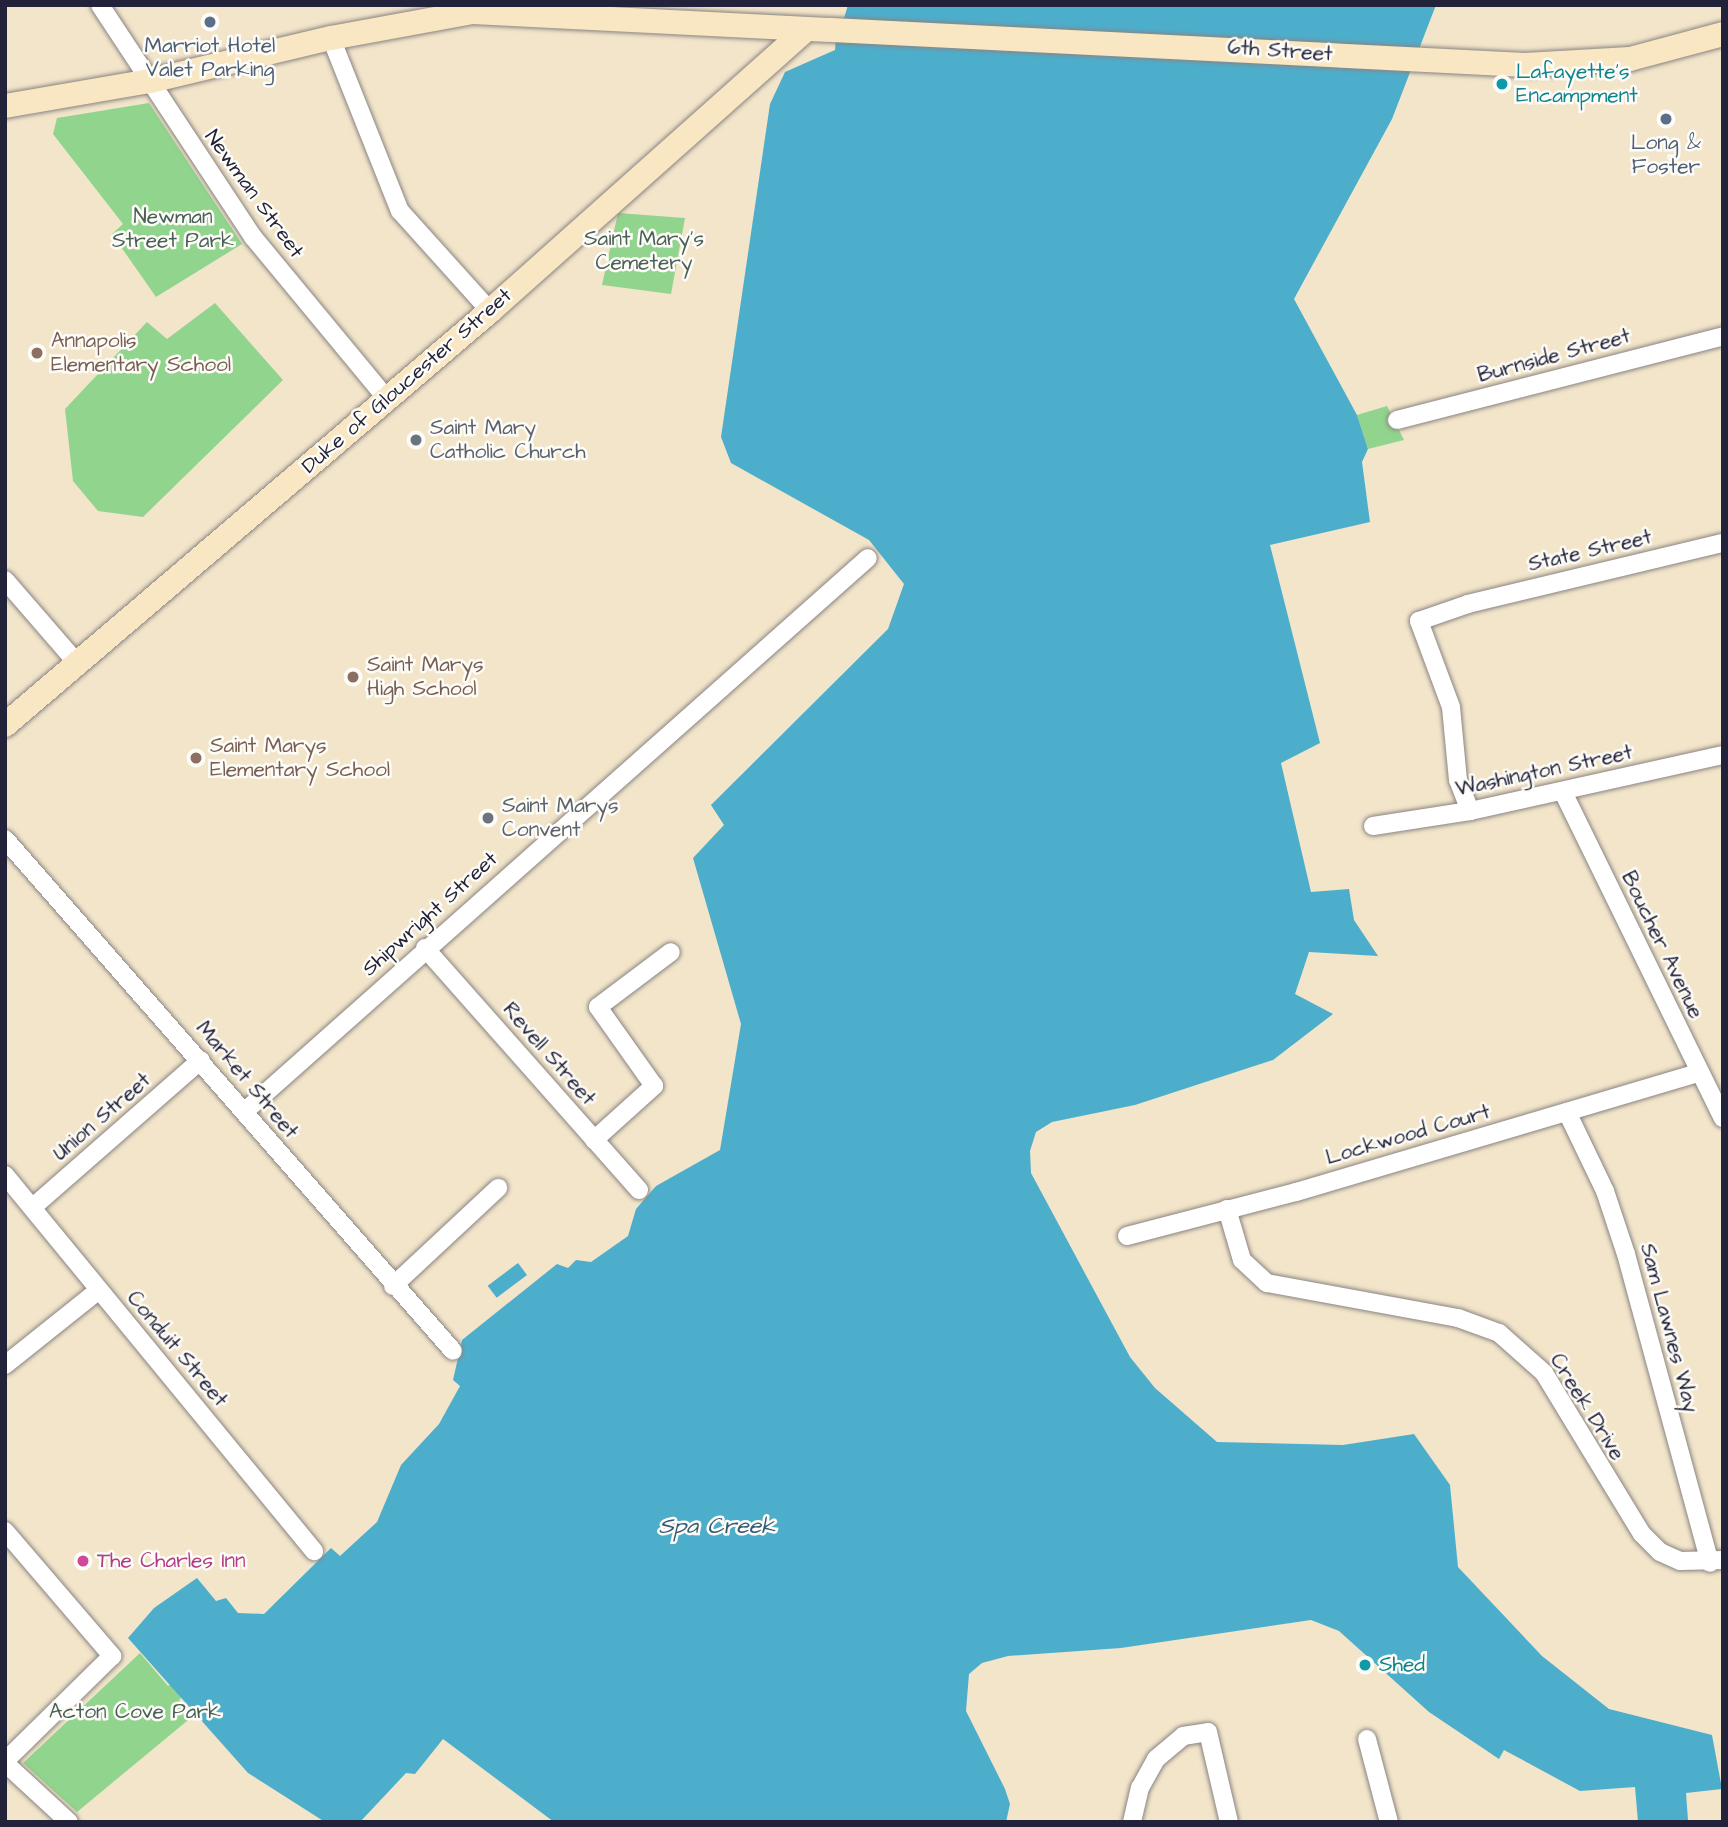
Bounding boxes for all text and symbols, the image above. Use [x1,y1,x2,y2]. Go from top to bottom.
marker: Marriot Hotel Valet Parking [202,14,218,30]
place label: Marriot Hotel Valet Parking [145,33,275,83]
street label: 6th Street [1227,35,1333,67]
place label: Lafayette's Encampment [1516,59,1638,109]
marker: Lafayette's Encampment [1494,76,1510,92]
marker: Long & Foster [1658,111,1674,127]
street label: Newman Street [199,125,309,263]
place label: Long & Foster [1631,130,1701,180]
park label: Newman Street Park [112,204,234,254]
park label: Saint Mary's Cemetery [584,226,704,276]
street label: Duke of Gloucester Street [297,283,517,479]
street label: Burnside Street [1475,324,1633,388]
place label: Annapolis Elementary School [51,328,231,378]
marker: Annapolis Elementary School [29,345,45,361]
place label: Saint Mary Catholic Church [430,415,586,465]
marker: Saint Mary Catholic Church [408,432,424,448]
street label: State Street [1526,525,1654,577]
place label: Saint Marys High School [367,652,483,702]
marker: Saint Marys High School [345,669,361,685]
place label: Saint Marys Elementary School [210,733,390,783]
street label: Washington Street [1453,740,1635,802]
marker: Saint Marys Elementary School [188,750,204,766]
place label: Saint Marys Convent [502,793,618,843]
marker: Saint Marys Convent [480,810,496,826]
street label: Shipwright Street [357,847,503,981]
street label: Boucher Avenue [1615,867,1709,1023]
street label: Revell Street [497,997,601,1111]
street label: Market Street [191,1016,303,1144]
street label: Union Street [48,1068,156,1166]
street label: Lockwood Court [1323,1099,1493,1171]
street label: Sam Lawnes Way [1634,1241,1704,1415]
street label: Conduit Street [121,1286,233,1412]
street label: Creek Drive [1544,1349,1630,1465]
water label: Spa Creek [659,1512,775,1540]
place label: The Charles Inn [97,1548,246,1574]
marker: The Charles Inn [75,1553,91,1569]
place label: Shed [1379,1652,1425,1678]
marker: Shed [1357,1657,1373,1673]
park label: Acton Cove Park [49,1699,221,1725]

